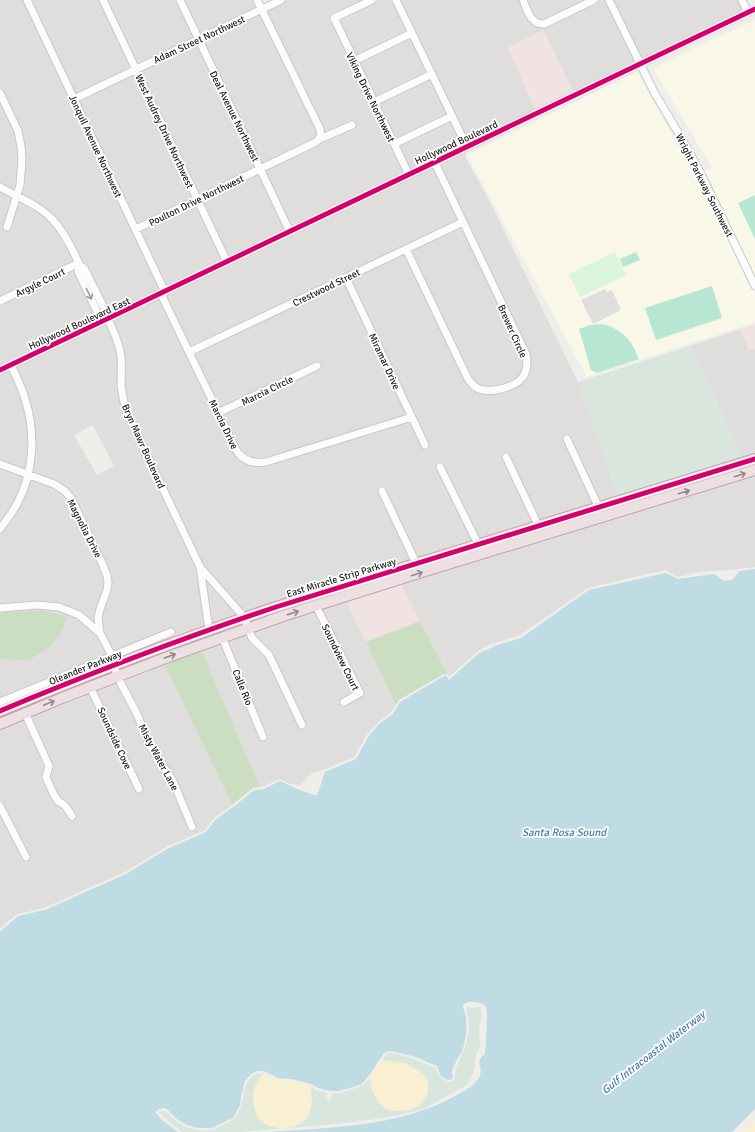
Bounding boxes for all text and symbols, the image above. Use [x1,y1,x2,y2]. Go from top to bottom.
street label: Adam Street Northwest [152,13,247,66]
street label: Viking Drive Northwest [343,51,397,145]
street label: Deal Avenue Northwest [207,69,262,164]
street label: West Audrey Drive Northwest [132,72,196,191]
street label: Jonquil Avenue Northwest [66,93,124,200]
street label: Hollywood Boulevard [413,118,500,167]
street label: Wright Parkway Southwest [673,132,736,240]
street label: Poulton Drive Northwest [147,172,246,229]
street label: Argyle Court [14,266,68,300]
street label: Crestwood Street [291,266,363,309]
one-way arrow [86,288,93,300]
street label: Hollywood Boulevard East [27,295,133,353]
street label: Brewer Circle [495,303,529,360]
street label: Miramar Drive [366,331,402,391]
street label: Marcia Circle [240,373,295,409]
street label: Marcia Drive [206,398,240,451]
street label: Bryn Mawr Boulevard [119,402,167,491]
one-way arrow [734,471,747,478]
one-way arrow [677,488,690,495]
street label: Magnolia Drive [64,497,104,560]
street label: East Miracle Strip Parkway [285,555,398,600]
one-way arrow [410,570,423,577]
one-way arrow [286,609,299,616]
street label: Soundview Court [319,622,362,693]
street label: Oleander Parkway [47,648,124,688]
one-way arrow [163,652,176,659]
street label: Calle Rio [229,668,255,707]
one-way arrow [42,699,54,707]
street label: Soundside Cove [94,705,134,771]
street label: Misty Water Lane [136,722,181,793]
water label: Santa Rosa Sound [522,826,607,839]
water label: Gulf Intracoastal Waterway [599,1007,709,1097]

